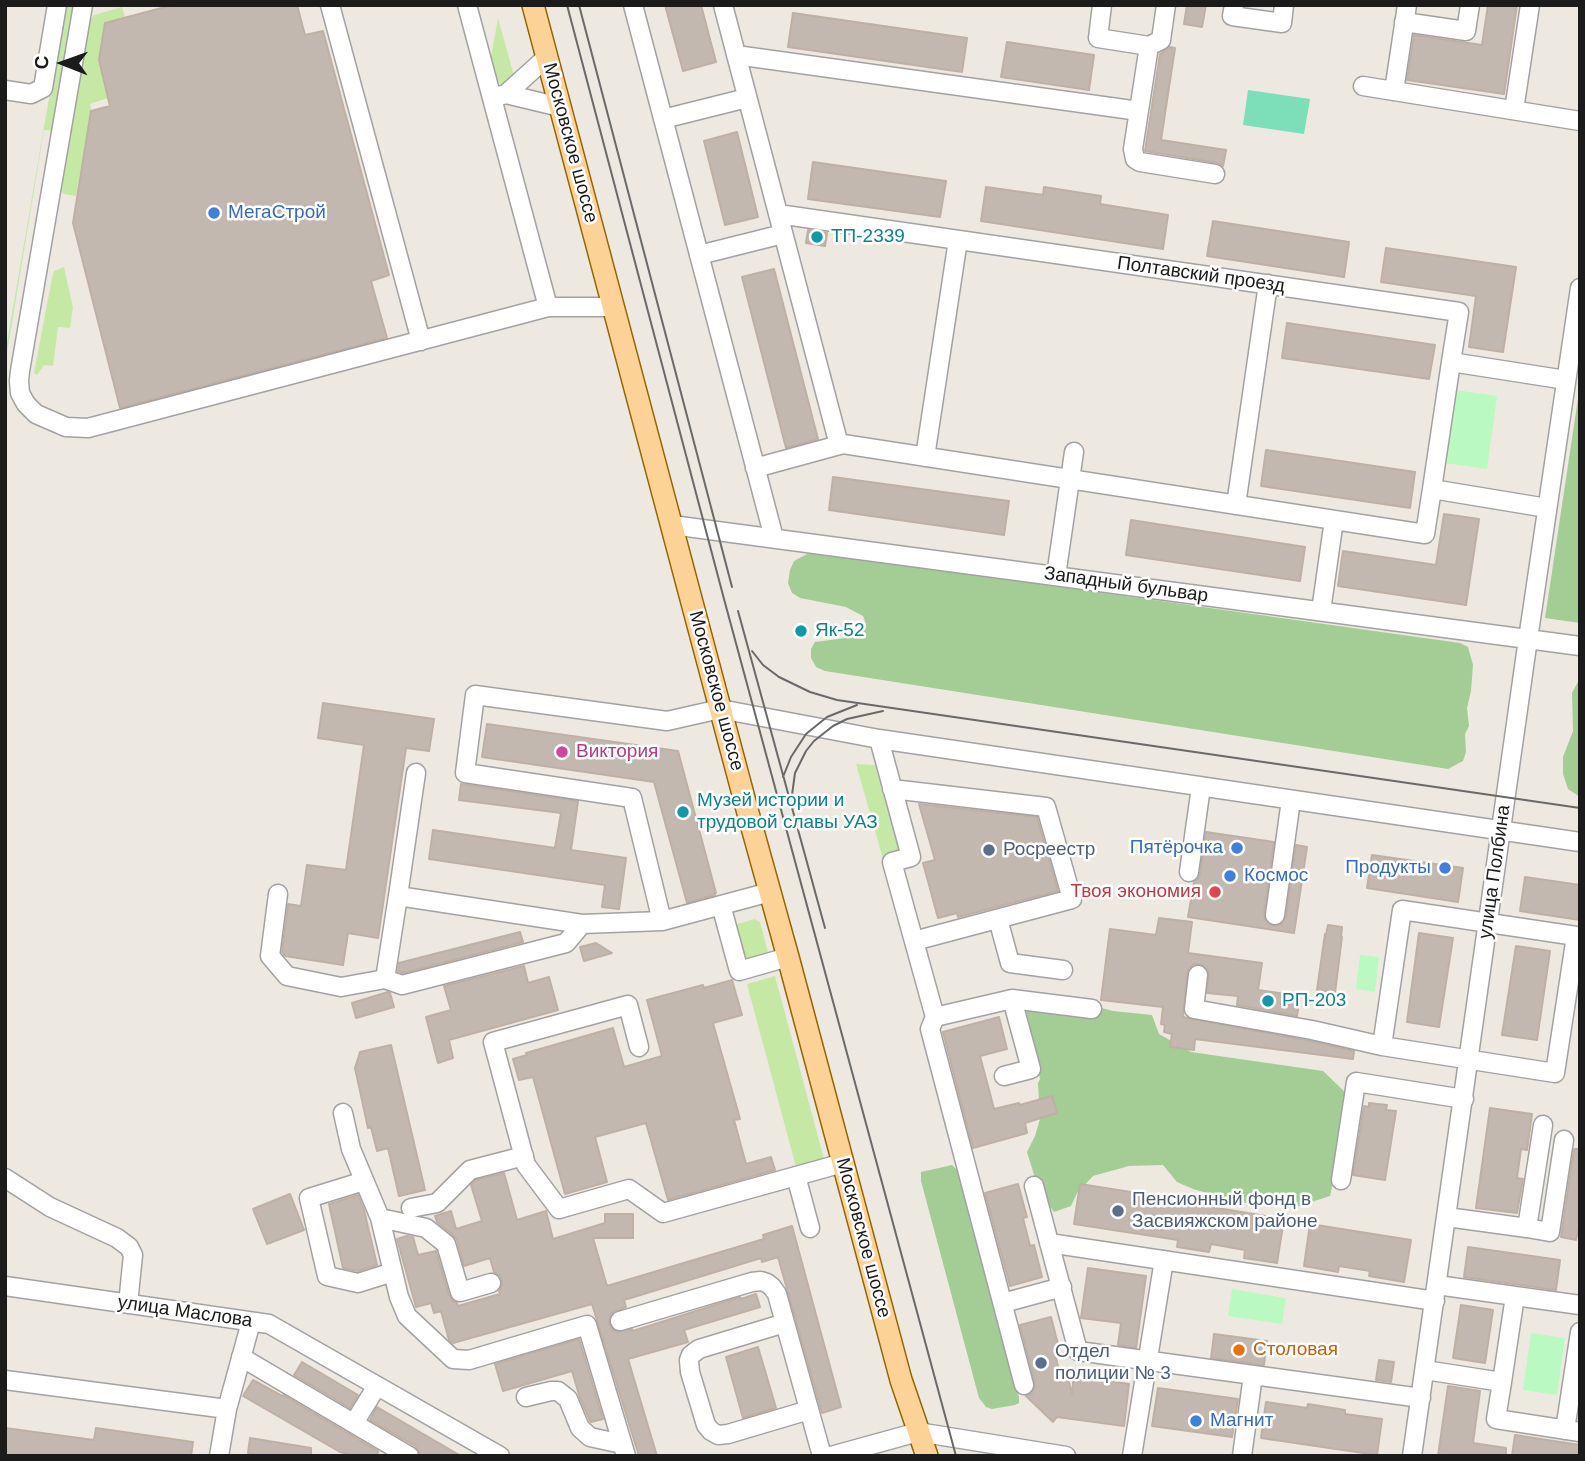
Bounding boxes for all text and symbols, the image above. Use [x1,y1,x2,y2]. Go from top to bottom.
north arrow [28,28,98,98]
text: С [31,56,52,70]
street label: Московское шоссе [538,60,602,226]
place label: МегаСтрой [228,202,326,224]
marker: МегаСтрой [206,205,222,221]
place label: ТП-2339 [831,226,905,248]
marker: ТП-2339 [809,229,825,245]
street label: Полтавский проезд [1116,252,1286,298]
street label: Западный бульвар [1042,562,1210,608]
street label: Московское шоссе [684,608,748,774]
place label: Як-52 [815,620,864,642]
marker: Як-52 [793,623,809,639]
place label: Виктория [576,741,658,763]
marker: Виктория [554,744,570,760]
place label: Музей истории и трудовой славы УАЗ [697,790,878,834]
marker: Музей истории и трудовой славы УАЗ [675,804,691,820]
street label: улица Полбина [1474,804,1516,940]
place label: Пятёрочка [1130,837,1223,859]
place label: Росреестр [1003,839,1095,861]
marker: Пятёрочка [1229,840,1245,856]
marker: Росреестр [981,842,997,858]
place label: Продукты [1345,857,1431,879]
marker: Продукты [1437,860,1453,876]
place label: Космос [1244,865,1308,887]
marker: Космос [1222,868,1238,884]
place label: Твоя экономия [1070,881,1201,903]
marker: Твоя экономия [1207,884,1223,900]
place label: РП-203 [1282,990,1346,1012]
marker: РП-203 [1260,993,1276,1009]
street label: Московское шоссе [831,1155,895,1321]
place label: Пенсионный фонд в Засвияжском районе [1132,1189,1318,1233]
marker: Пенсионный фонд в Засвияжском районе [1110,1203,1126,1219]
street label: улица Маслова [116,1291,254,1333]
place label: Столовая [1253,1339,1338,1361]
place label: Отдел полиции № 3 [1055,1341,1171,1385]
marker: Столовая [1231,1342,1247,1358]
marker: Отдел полиции № 3 [1033,1355,1049,1371]
place label: Магнит [1210,1410,1273,1432]
marker: Магнит [1188,1413,1204,1429]

